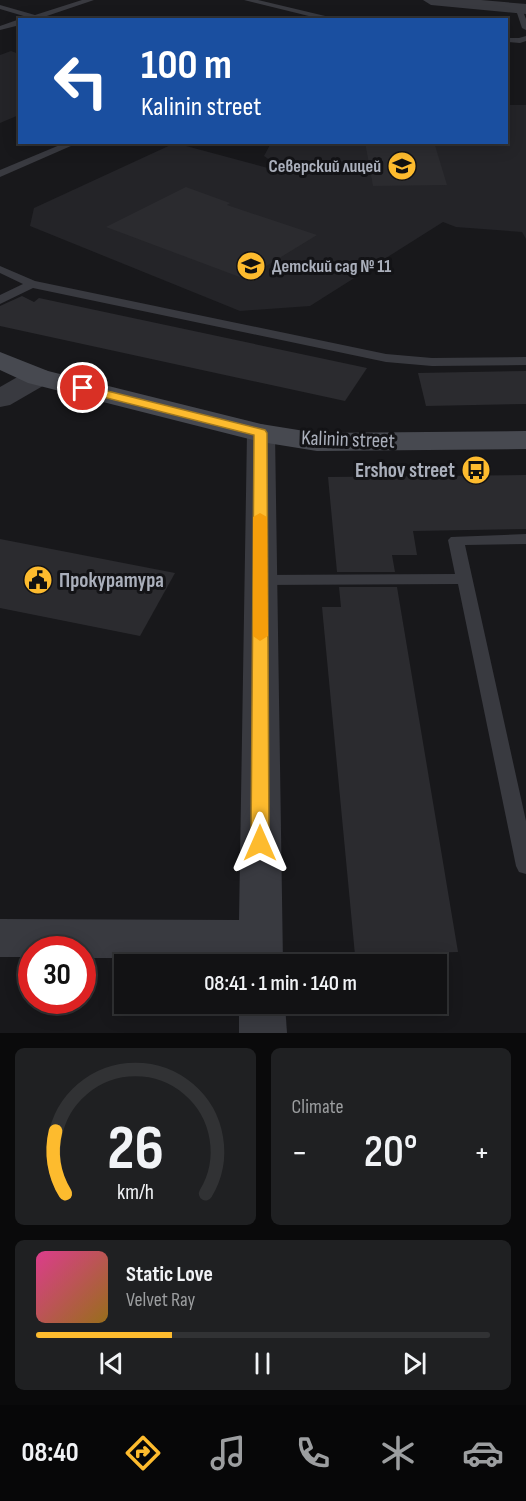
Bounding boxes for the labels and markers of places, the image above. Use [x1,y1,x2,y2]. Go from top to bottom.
school or university icon: Северский лицей [386,150,418,182]
place label: Северский лицей [269,156,381,177]
school or university icon: Детский сад № 11 [235,250,267,282]
place label: Детский сад № 11 [272,256,391,277]
pin [57,362,108,413]
bus stop icon: Ershov street [460,454,492,486]
place label: Ershov street [355,458,455,483]
public building icon: Прокуратура [22,564,54,596]
place label: Прокуратура [59,568,164,593]

